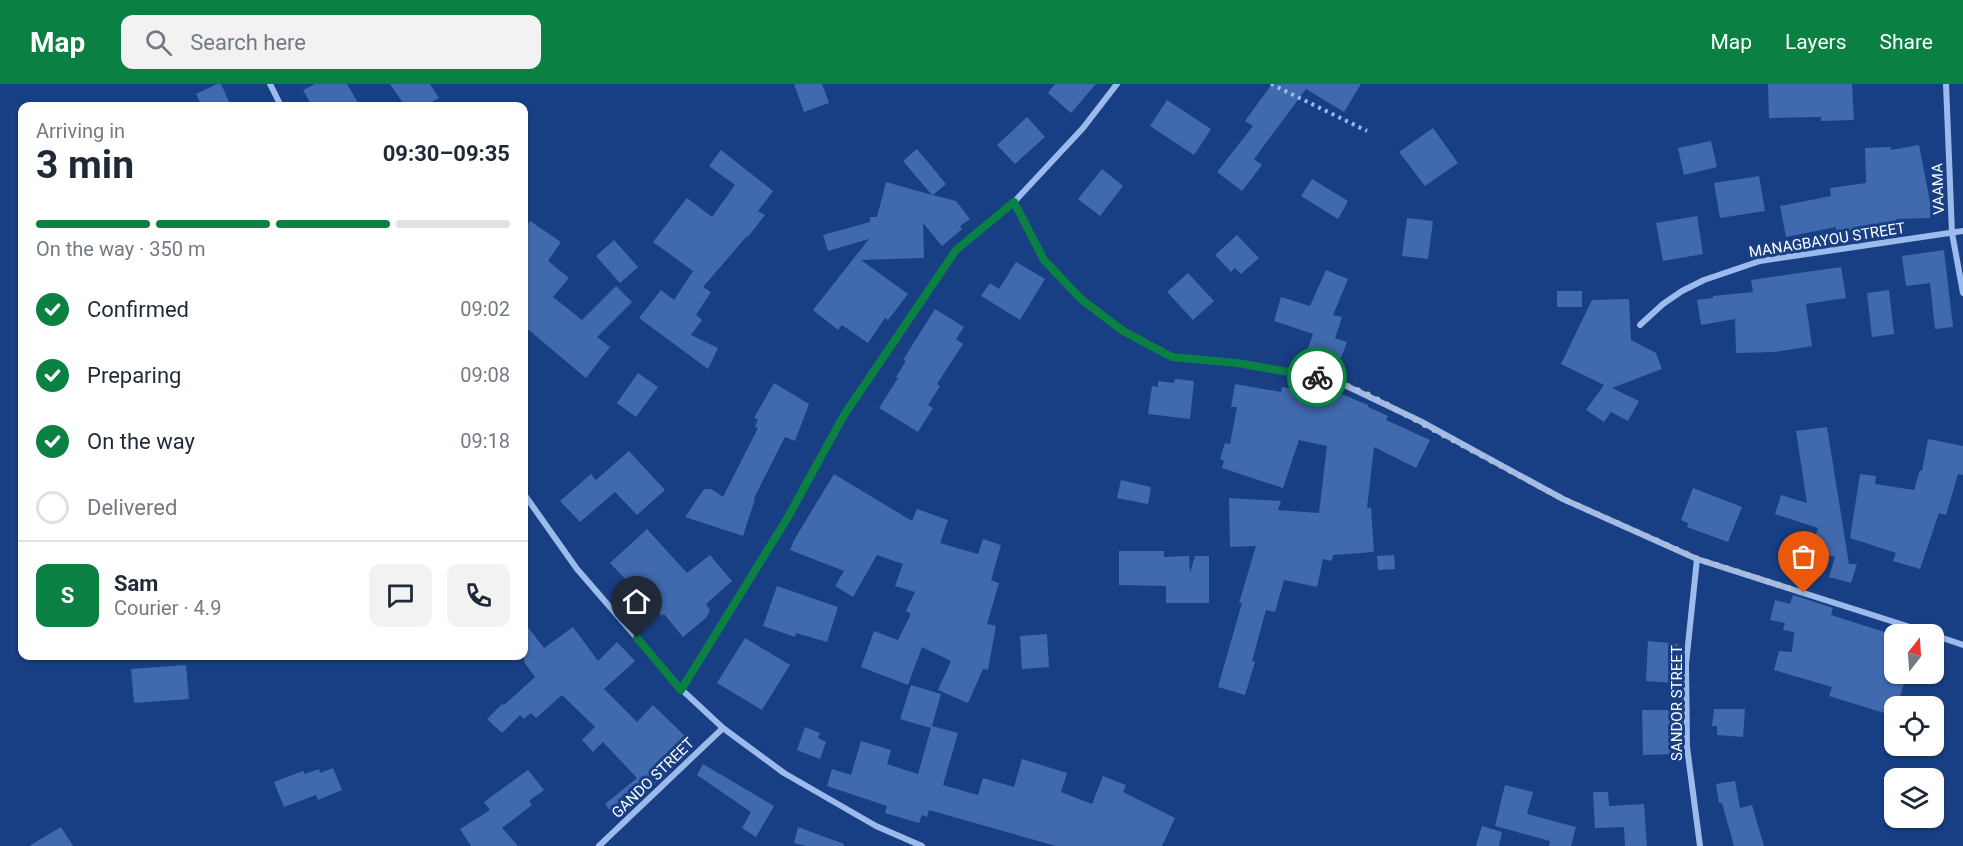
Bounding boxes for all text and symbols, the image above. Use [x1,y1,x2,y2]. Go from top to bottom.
search box [121,15,541,69]
text: Map [30,26,85,59]
icon: search [142,26,175,59]
text: Search here [190,30,306,55]
text: Map [1710,30,1752,54]
text: Layers [1785,30,1846,54]
text: Share [1879,30,1933,54]
text: Arriving in [36,119,125,143]
text: 09:30–09:35 [383,141,510,166]
text: 3 min [36,142,134,188]
street label: VAAMA [1928,163,1948,215]
street label: MANAGBAYOU STREET [1748,219,1906,261]
text: On the way · 350 m [36,237,205,261]
icon: check [36,293,69,326]
text: Confirmed [87,297,189,322]
text: 09:02 [460,297,510,321]
courier [1287,347,1347,407]
icon: check [36,359,69,392]
icon: bike [1301,361,1334,394]
text: Preparing [87,363,181,388]
text: 09:08 [460,363,510,387]
icon: check [36,425,69,458]
text: On the way [87,429,195,454]
text: 09:18 [460,429,510,453]
text: Delivered [87,495,177,520]
pin [1778,531,1829,593]
icon: bag [1787,540,1820,573]
button: chat [369,564,432,627]
button: phone [447,564,510,627]
text: Sam [114,571,158,596]
pin [611,576,662,638]
text: S [61,583,74,608]
icon: home [620,585,653,618]
text: Courier · 4.9 [114,596,221,620]
north arrow [1884,624,1944,684]
map controls [1884,624,1944,828]
street label: SANDOR STREET [1668,645,1686,761]
button: locate [1884,696,1944,756]
street label: GANDO STREET [608,734,698,822]
button: layers [1884,768,1944,828]

